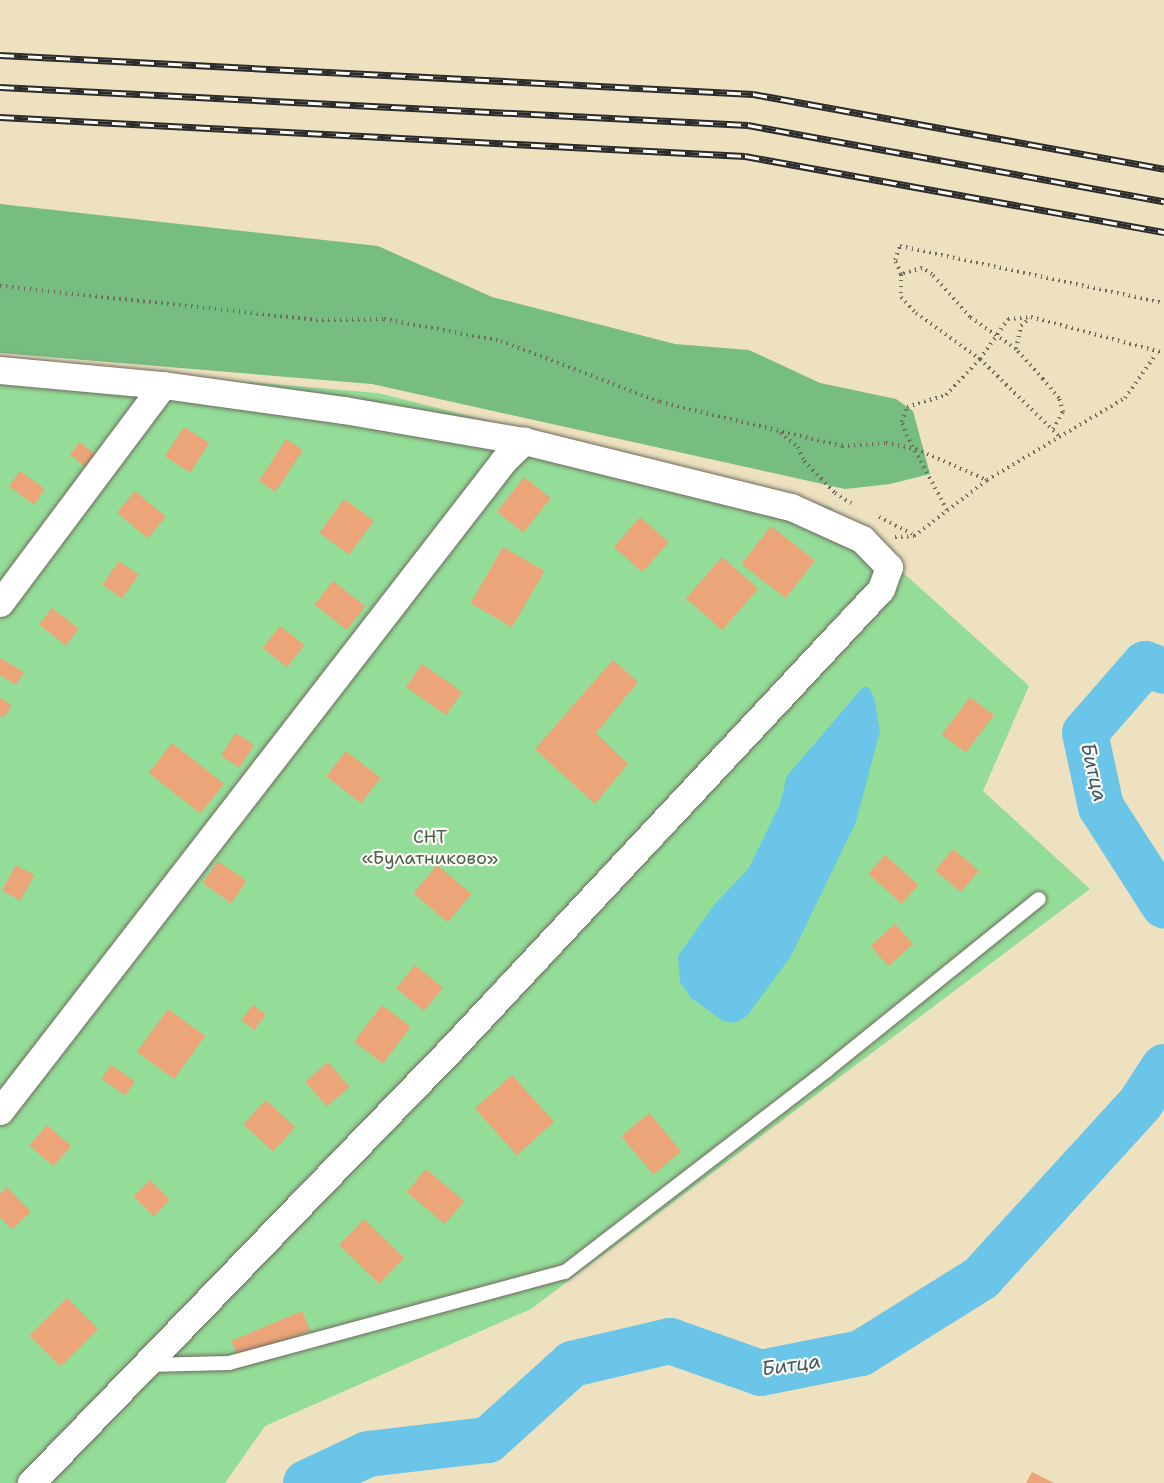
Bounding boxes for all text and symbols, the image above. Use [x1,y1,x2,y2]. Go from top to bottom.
water label: Битца [1076,740,1112,804]
park label: СНТ «Булатниково» [362,827,498,870]
water label: Битца [760,1349,822,1381]

